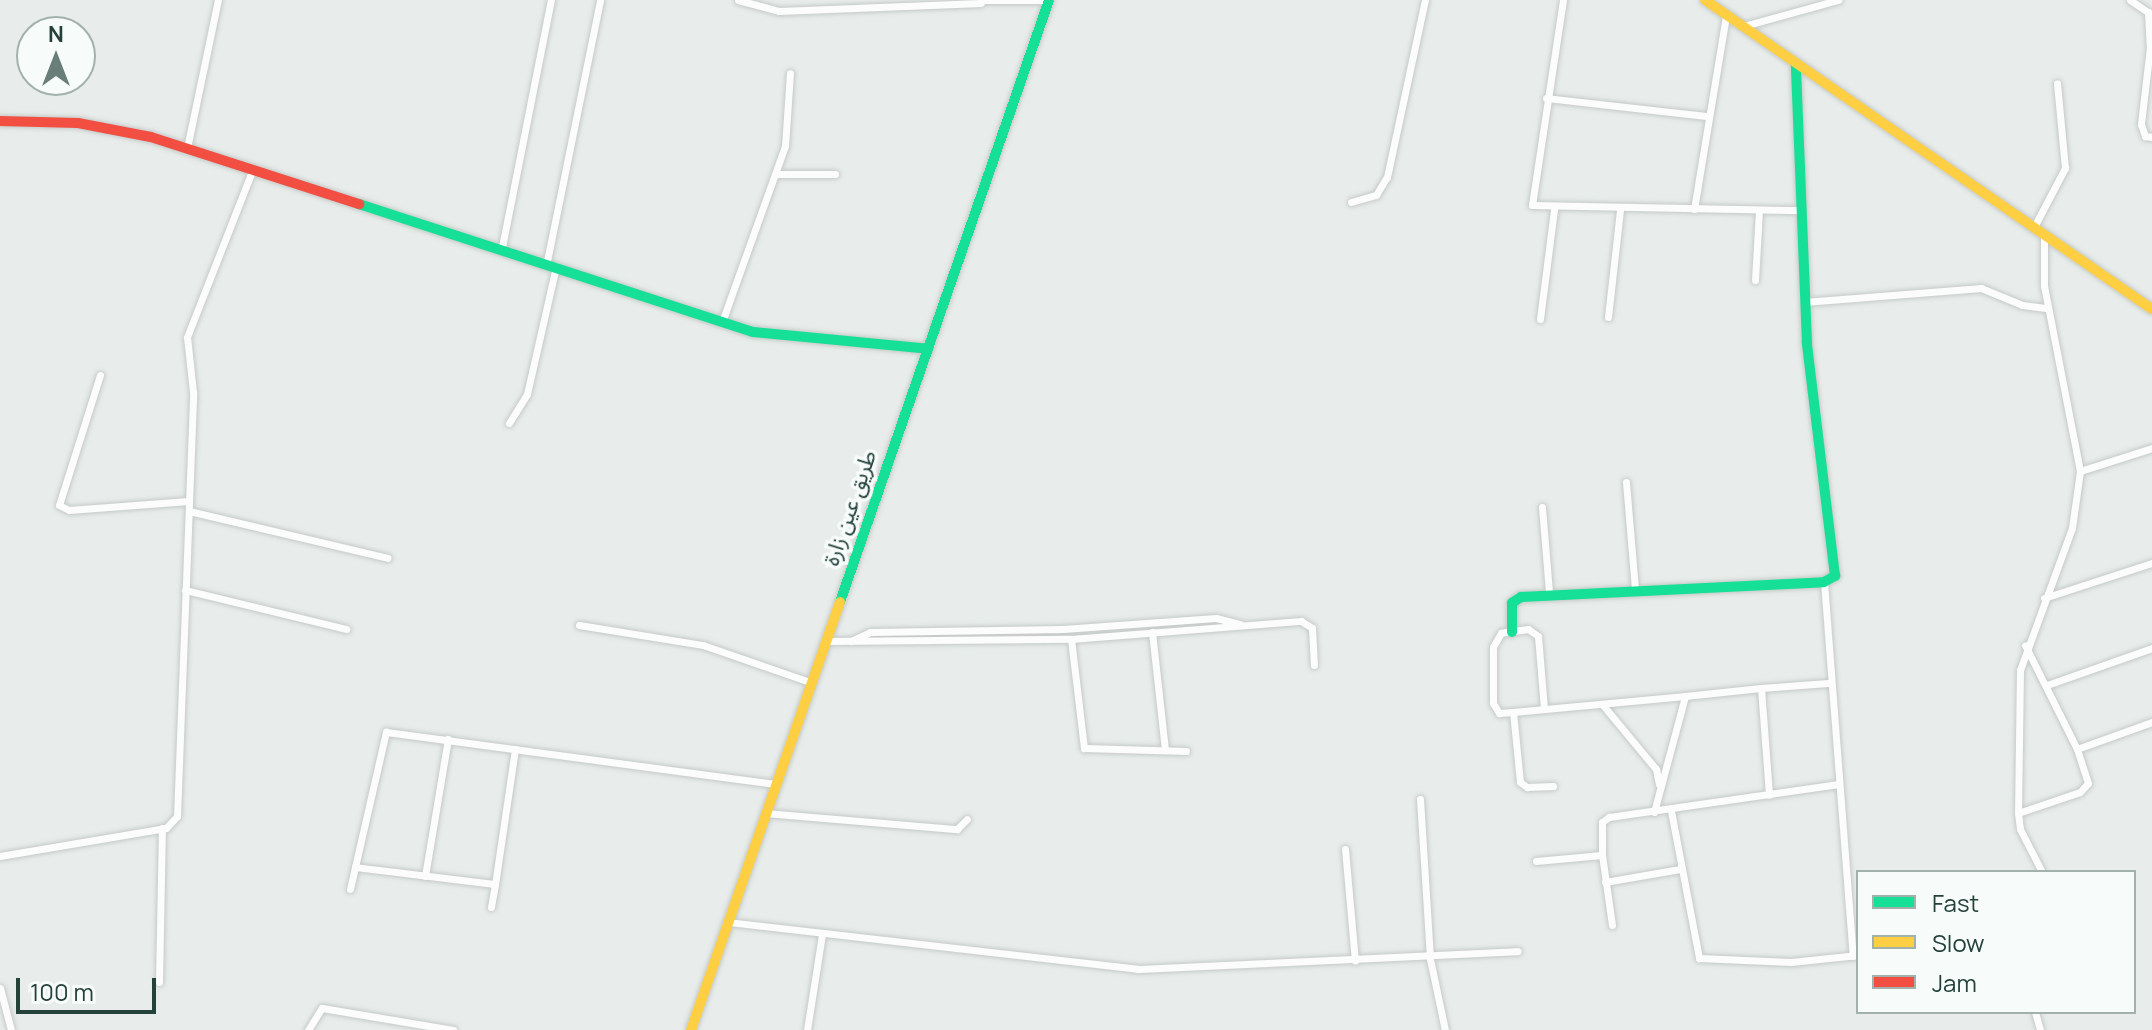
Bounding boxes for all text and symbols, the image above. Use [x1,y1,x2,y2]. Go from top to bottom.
north arrow [16,16,96,96]
text: N [48,19,64,49]
street label: طريق عين زارة [818,447,882,569]
legend [1856,870,2136,1014]
text: Fast [1932,886,1979,919]
text: Slow [1932,926,1985,959]
scale bar [20,962,160,1012]
text: Jam [1932,966,1977,999]
text: 100 m [30,975,94,1008]

